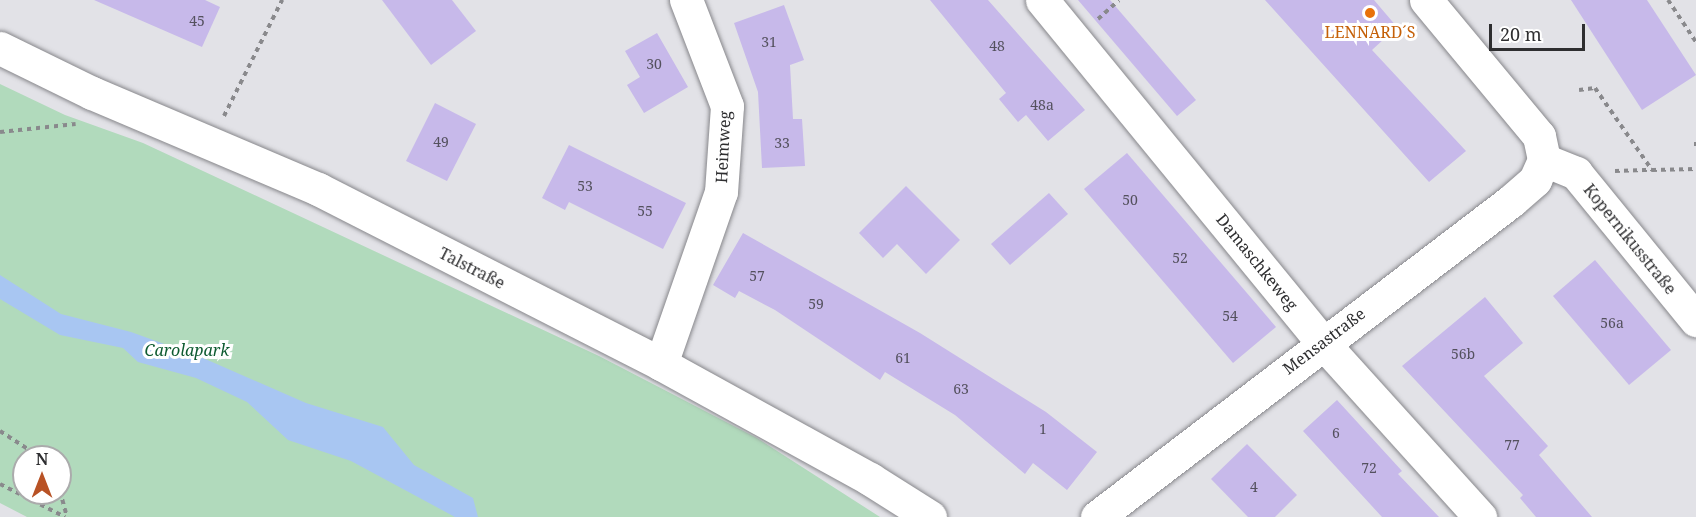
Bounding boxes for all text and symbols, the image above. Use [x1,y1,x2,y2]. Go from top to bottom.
marker: LENNARD´S [1363,6,1377,20]
scale bar [1492,12,1588,50]
house number: 45 [189,13,205,29]
place label: LENNARD´S [1325,22,1415,42]
text: 20 m [1500,22,1542,46]
house number: 31 [761,34,777,50]
house number: 48 [989,38,1005,54]
house number: 30 [646,56,662,72]
house number: 48a [1030,97,1054,113]
street label: Heimweg [712,110,734,184]
house number: 49 [433,134,449,150]
house number: 33 [774,135,790,151]
house number: 53 [577,178,593,194]
street label: Kopernikusstraße [1580,180,1680,298]
house number: 50 [1122,192,1138,208]
house number: 55 [637,203,653,219]
street label: Damaschkeweg [1212,210,1302,314]
street label: Talstraße [436,243,508,293]
house number: 52 [1172,250,1188,266]
house number: 57 [749,268,765,284]
house number: 59 [808,296,824,312]
street label: Mensastraße [1279,304,1369,378]
house number: 54 [1222,308,1238,324]
house number: 56a [1600,315,1624,331]
park label: Carolapark [145,340,229,360]
house number: 56b [1451,346,1475,362]
house number: 61 [895,350,911,366]
house number: 63 [953,381,969,397]
house number: 1 [1039,421,1047,437]
house number: 6 [1332,425,1340,441]
house number: 77 [1504,437,1520,453]
north arrow [12,445,72,505]
text: N [36,448,48,470]
house number: 72 [1361,460,1377,476]
house number: 4 [1250,479,1258,495]

